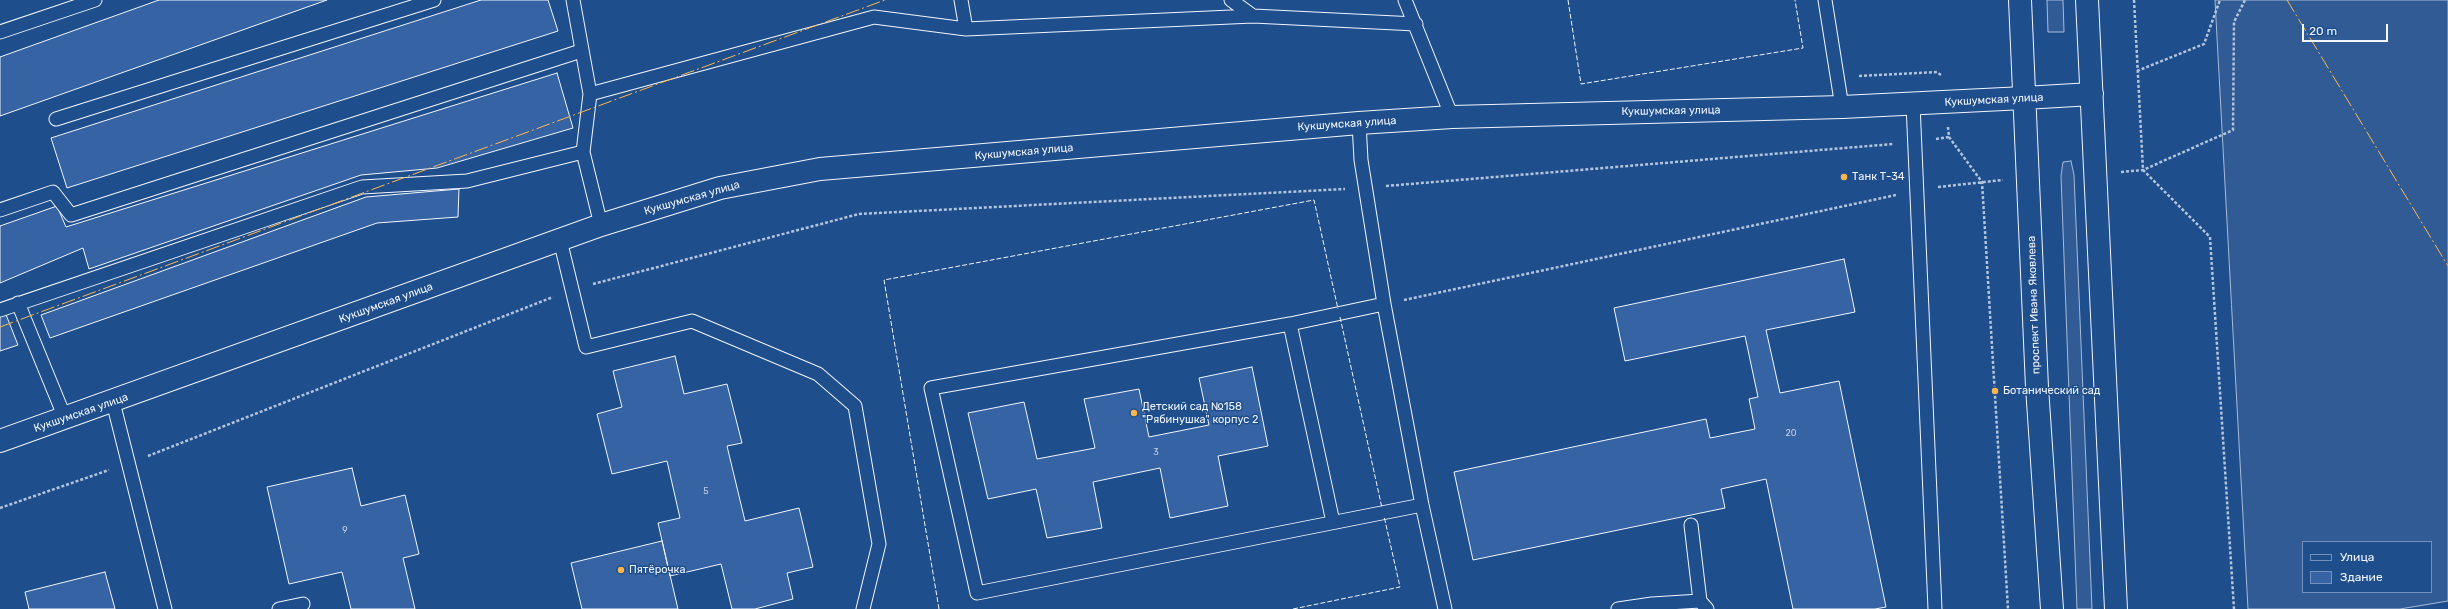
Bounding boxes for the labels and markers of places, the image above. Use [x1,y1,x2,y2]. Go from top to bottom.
place label: Танк Т-34 [1852,170,1905,184]
marker: Танк Т-34 [1839,172,1849,182]
place label: Ботанический сад [2003,384,2100,398]
marker: Ботанический сад [1990,386,2000,396]
place label: Детский сад №158 "Рябинушка" корпус 2 [1142,400,1258,426]
marker: Детский сад №158 "Рябинушка" корпус 2 [1129,408,1139,418]
place label: Пятёрочка [629,563,686,577]
marker: Пятёрочка [616,565,626,575]

